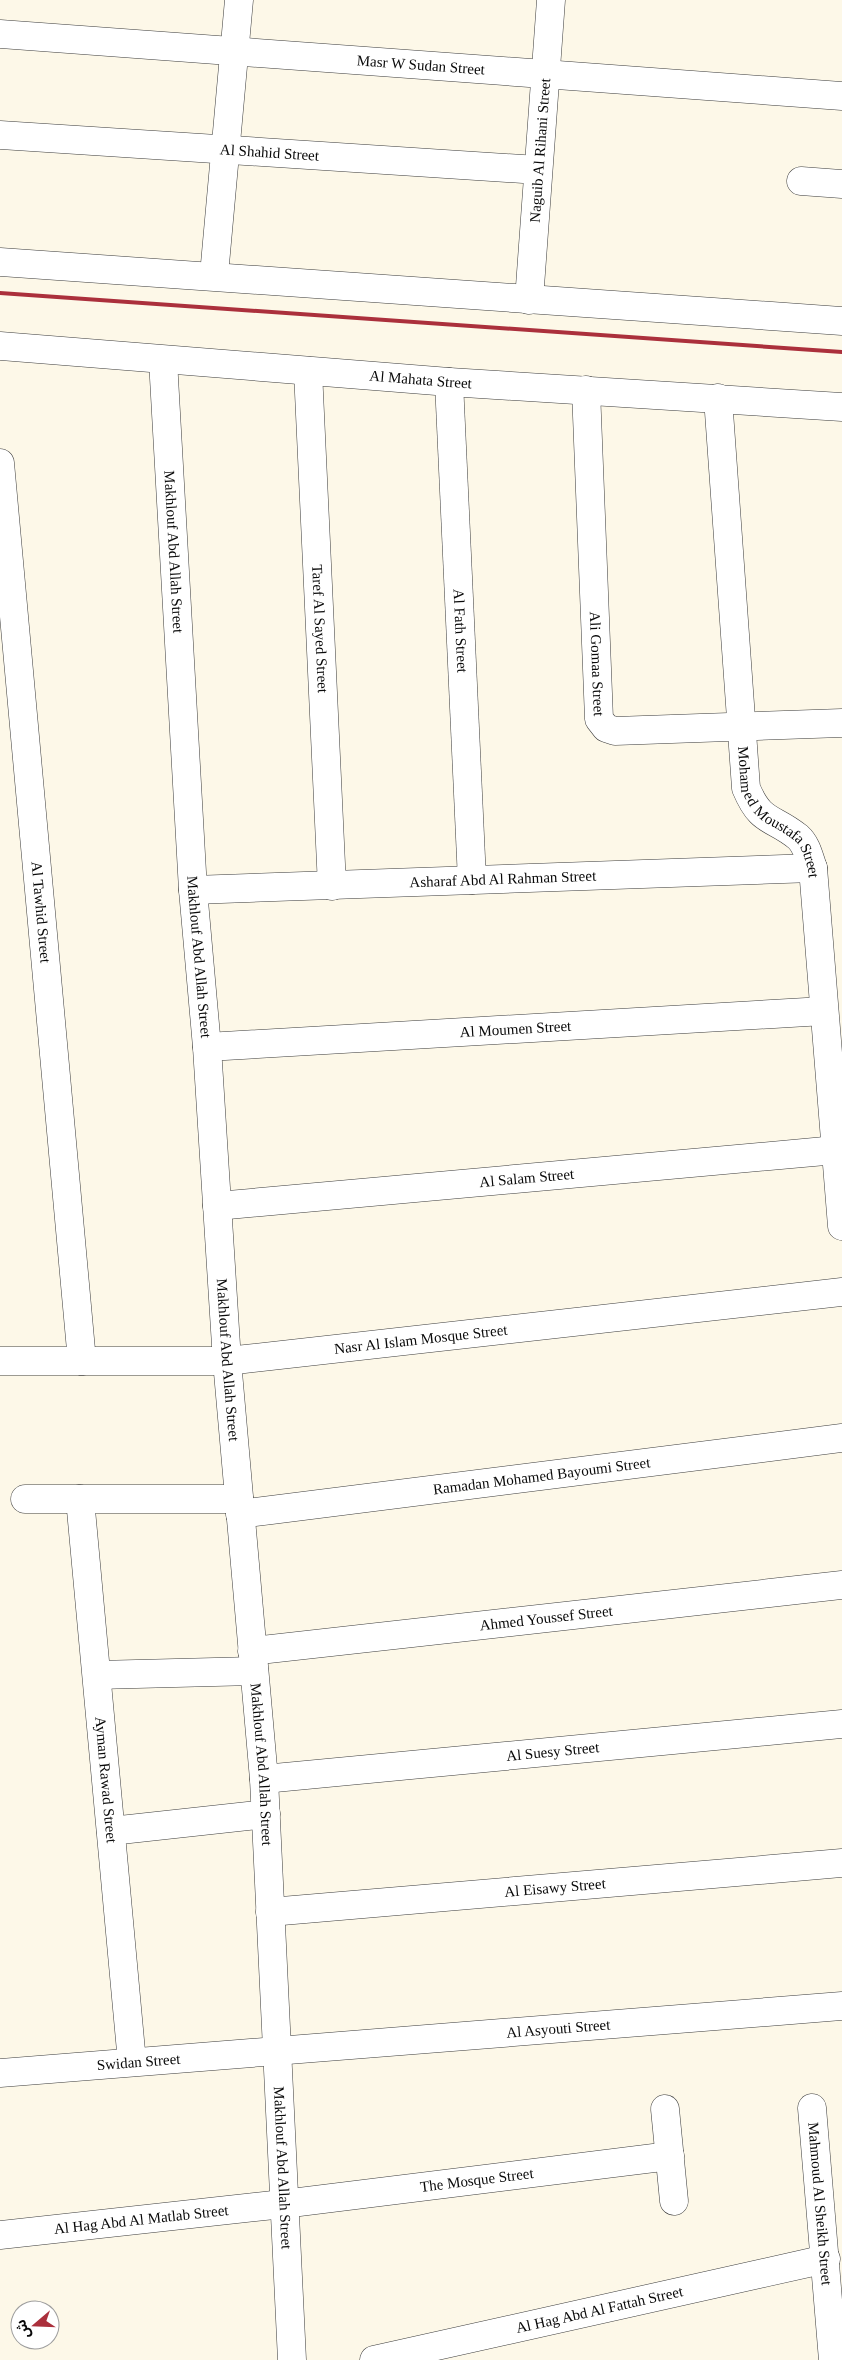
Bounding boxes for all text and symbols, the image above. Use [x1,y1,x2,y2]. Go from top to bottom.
street label: Masr W Sudan Street [356,52,486,78]
street label: Naguib Al Rihani Street [527,77,553,223]
street label: Al Shahid Street [219,141,320,164]
street label: Al Mahata Street [369,368,473,391]
street label: Makhlouf Abd Allah Street [161,470,186,634]
street label: Taref Al Sayed Street [309,564,331,694]
street label: Al Fath Street [451,588,470,674]
street label: Ali Gomaa Street [587,611,607,717]
street label: Mohamed Moustafa Street [735,745,822,879]
street label: Al Tawhid Street [28,861,54,965]
street label: Asharaf Abd Al Rahman Street [409,868,597,890]
street label: Makhlouf Abd Allah Street [184,875,214,1040]
street label: Al Moumen Street [459,1018,573,1040]
street label: Al Salam Street [479,1166,576,1190]
street label: Makhlouf Abd Allah Street [214,1278,242,1443]
street label: Nasr Al Islam Mosque Street [333,1321,509,1357]
street label: Ramadan Mohamed Bayoumi Street [432,1454,652,1498]
street label: Ahmed Youssef Street [479,1603,614,1633]
street label: Makhlouf Abd Allah Street [248,1682,275,1847]
street label: Ayman Rawad Street [92,1716,120,1845]
street label: Al Suesy Street [505,1739,601,1764]
street label: Al Eisawy Street [504,1875,607,1900]
street label: Al Asyouti Street [506,2016,612,2041]
street label: Swidan Street [96,2051,182,2073]
street label: Makhlouf Abd Allah Street [271,2086,295,2250]
street label: Mahmoud Al Sheikh Street [805,2121,835,2287]
street label: The Mosque Street [419,2165,535,2195]
street label: Al Hag Abd Al Matlab Street [53,2202,230,2237]
street label: Al Hag Abd Al Fattah Street [514,2283,685,2336]
north arrow [10,2300,60,2350]
text: ش [13,2318,33,2341]

